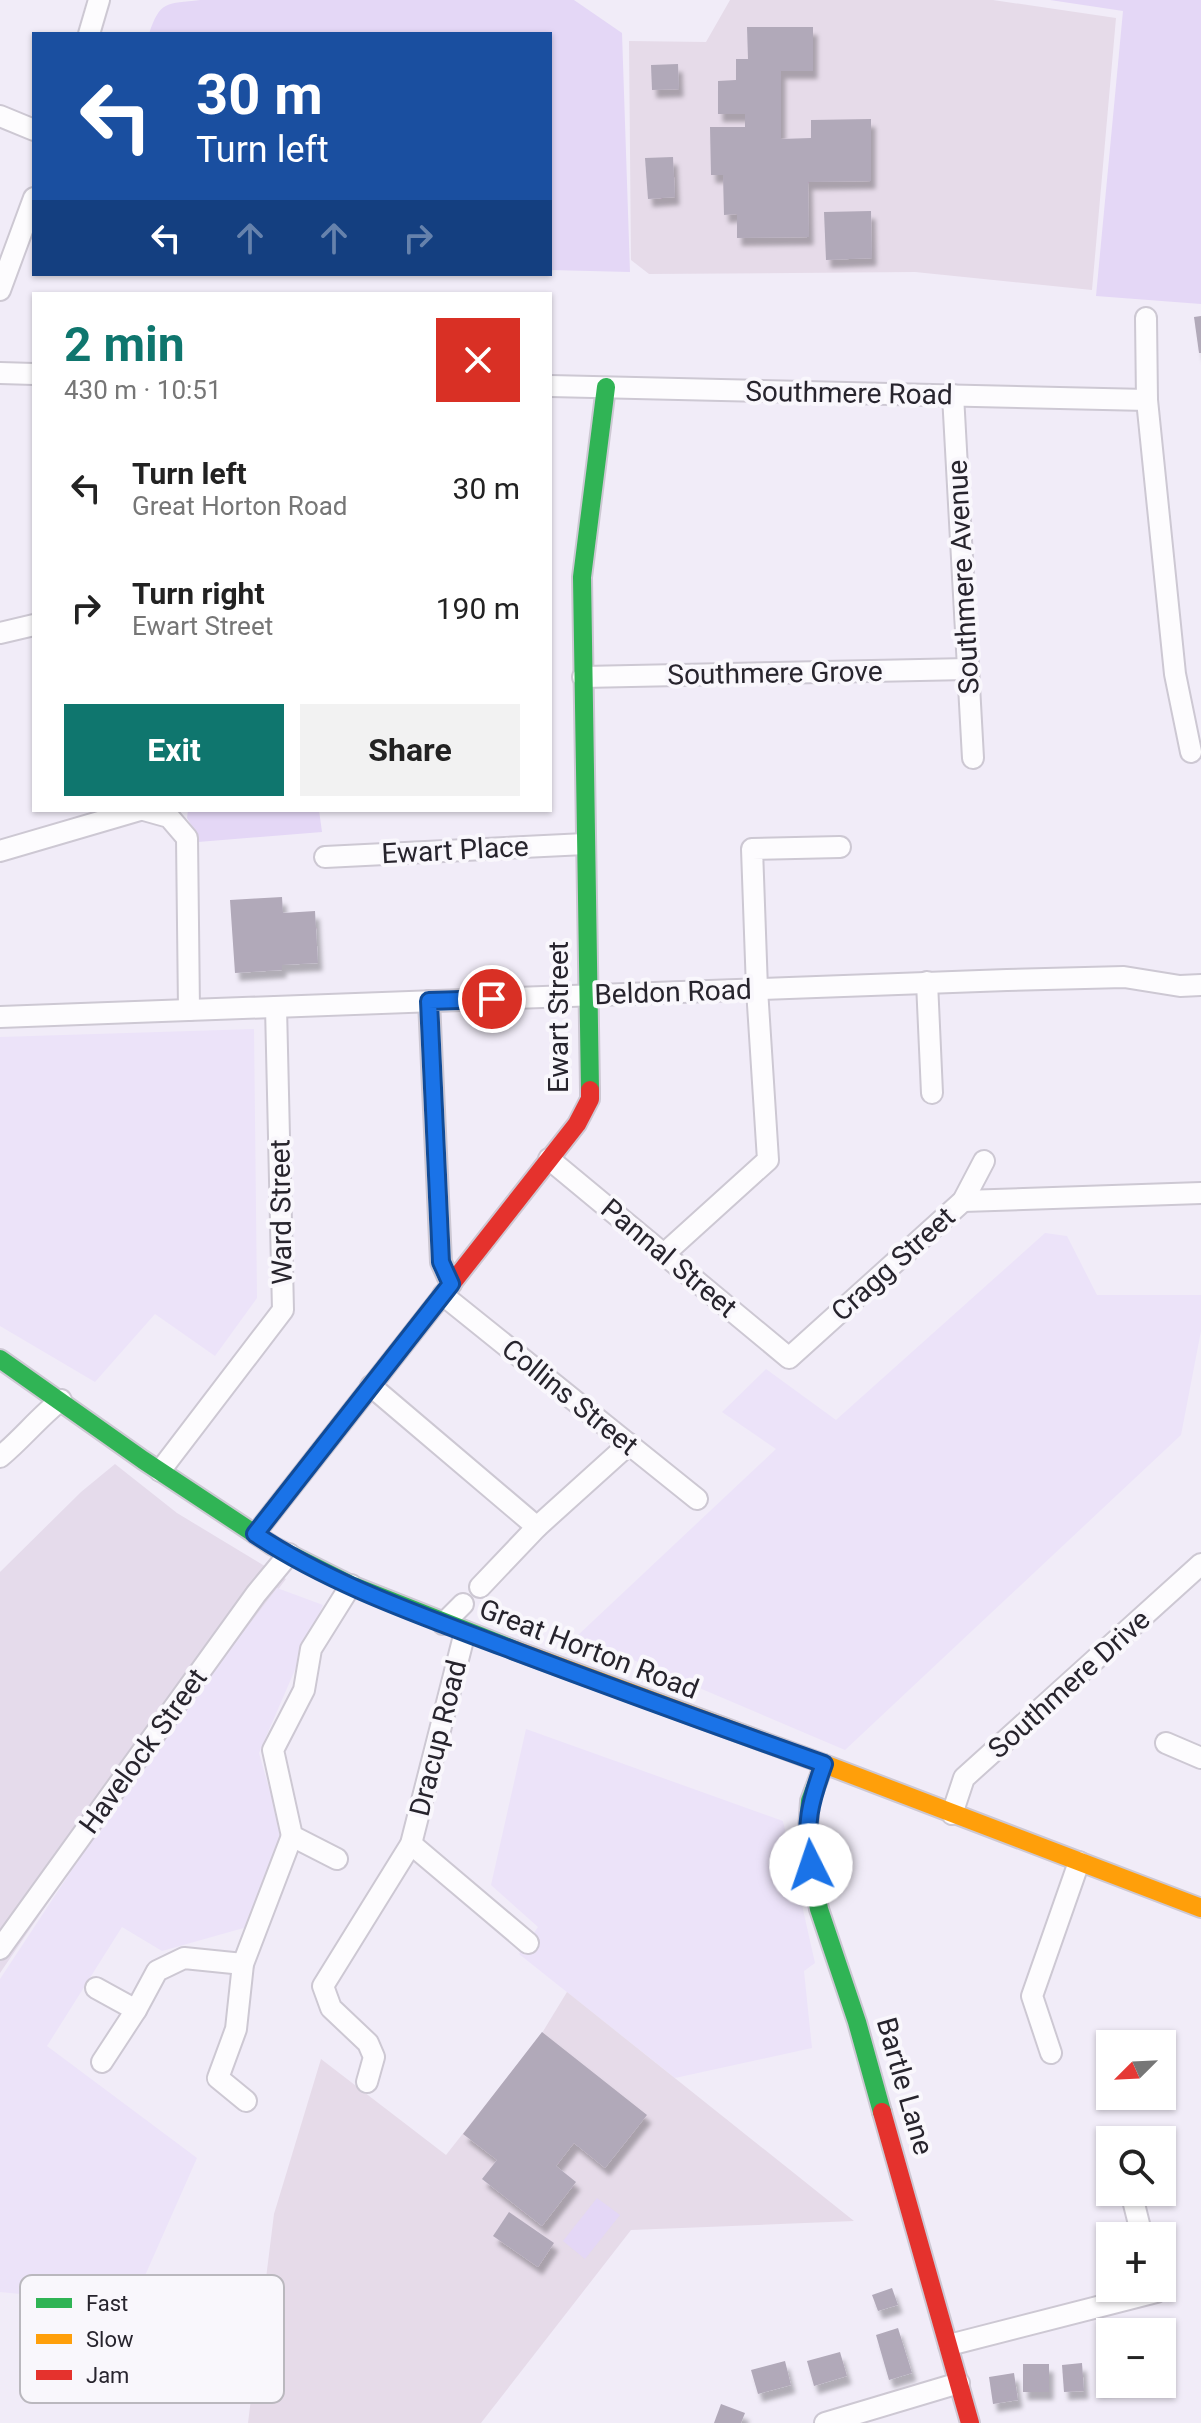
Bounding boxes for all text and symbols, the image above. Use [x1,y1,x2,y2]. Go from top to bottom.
text: 30 m [196,62,323,128]
icon: left [64,64,168,168]
text: Turn left [196,129,329,171]
icon: left [144,216,188,260]
icon: ahead [228,216,272,260]
icon: ahead [312,216,356,260]
icon: right [396,216,440,260]
text: 2 min [64,316,185,373]
button: close [436,318,520,402]
text: 430 m · 10:51 [64,375,222,405]
street label: Southmere Road [745,375,953,411]
text: Turn left [132,456,247,491]
street label: Southmere Avenue [940,459,986,695]
icon: left [64,466,108,510]
text: 30 m [453,471,520,506]
text: Great Horton Road [132,491,348,521]
text: Turn right [132,576,265,611]
icon: right [64,586,108,630]
text: 190 m [436,591,520,626]
text: Ewart Street [132,611,273,641]
street label: Southmere Grove [667,655,883,691]
button: Exit [64,704,284,796]
button: Share [300,704,520,796]
street label: Ewart Place [381,830,529,870]
street label: Ewart Street [542,941,575,1093]
pin [458,965,526,1033]
street label: Beldon Road [594,973,752,1011]
icon: arrive [470,977,514,1021]
street label: Ward Street [263,1139,299,1285]
street label: Pannal Street [595,1192,743,1324]
street label: Cragg Street [824,1200,962,1328]
street label: Collins Street [495,1332,645,1462]
street label: Great Horton Road [475,1592,703,1706]
street label: Southmere Drive [981,1603,1157,1765]
street label: Dracup Road [403,1657,473,1819]
street label: Havelock Street [72,1662,214,1840]
position arrow [769,1823,853,1907]
street label: Bartle Lane [870,2014,940,2158]
north arrow [1096,2030,1176,2110]
map controls [1096,2030,1176,2398]
button: search [1096,2126,1176,2206]
button: + [1096,2222,1176,2302]
legend [20,2275,284,2403]
text: Fast [86,2291,128,2316]
button: − [1096,2318,1176,2398]
text: Slow [86,2327,134,2352]
text: Jam [86,2363,129,2388]

